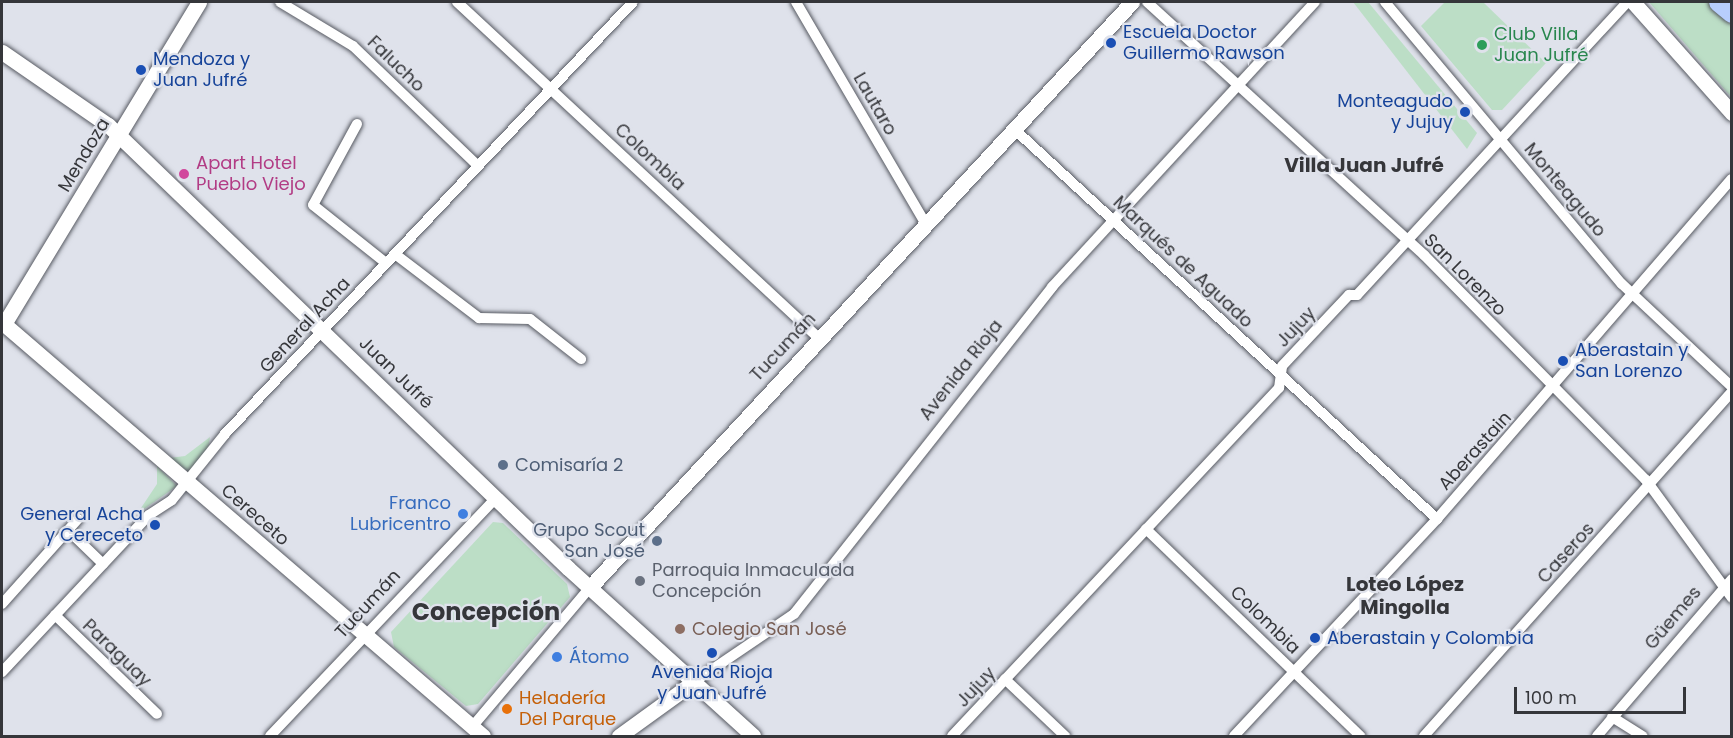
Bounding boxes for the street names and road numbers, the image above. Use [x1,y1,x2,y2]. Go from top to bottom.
street label: Falucho [363,32,429,96]
street label: Lautaro [849,69,901,139]
street label: Mendoza [54,114,114,196]
street label: Colombia [610,119,690,195]
street label: Monteagudo [1520,139,1610,241]
street label: Marqués de Aguado [1109,192,1257,332]
street label: San Lorenzo [1419,229,1511,321]
street label: General Acha [255,273,355,377]
street label: Jujuy [1272,302,1320,352]
street label: Tucumán [746,308,820,386]
street label: Avenida Rioja [915,315,1007,425]
street label: Juan Jufré [355,332,437,414]
street label: Aberastain [1434,407,1516,495]
street label: Cereceto [217,480,293,550]
street label: Caseros [1533,518,1599,588]
street label: Tucumán [331,565,405,643]
street label: Colombia [1226,581,1304,659]
street label: Güemes [1640,582,1706,654]
street label: Paraguay [78,615,156,691]
street label: Jujuy [952,662,1000,712]

